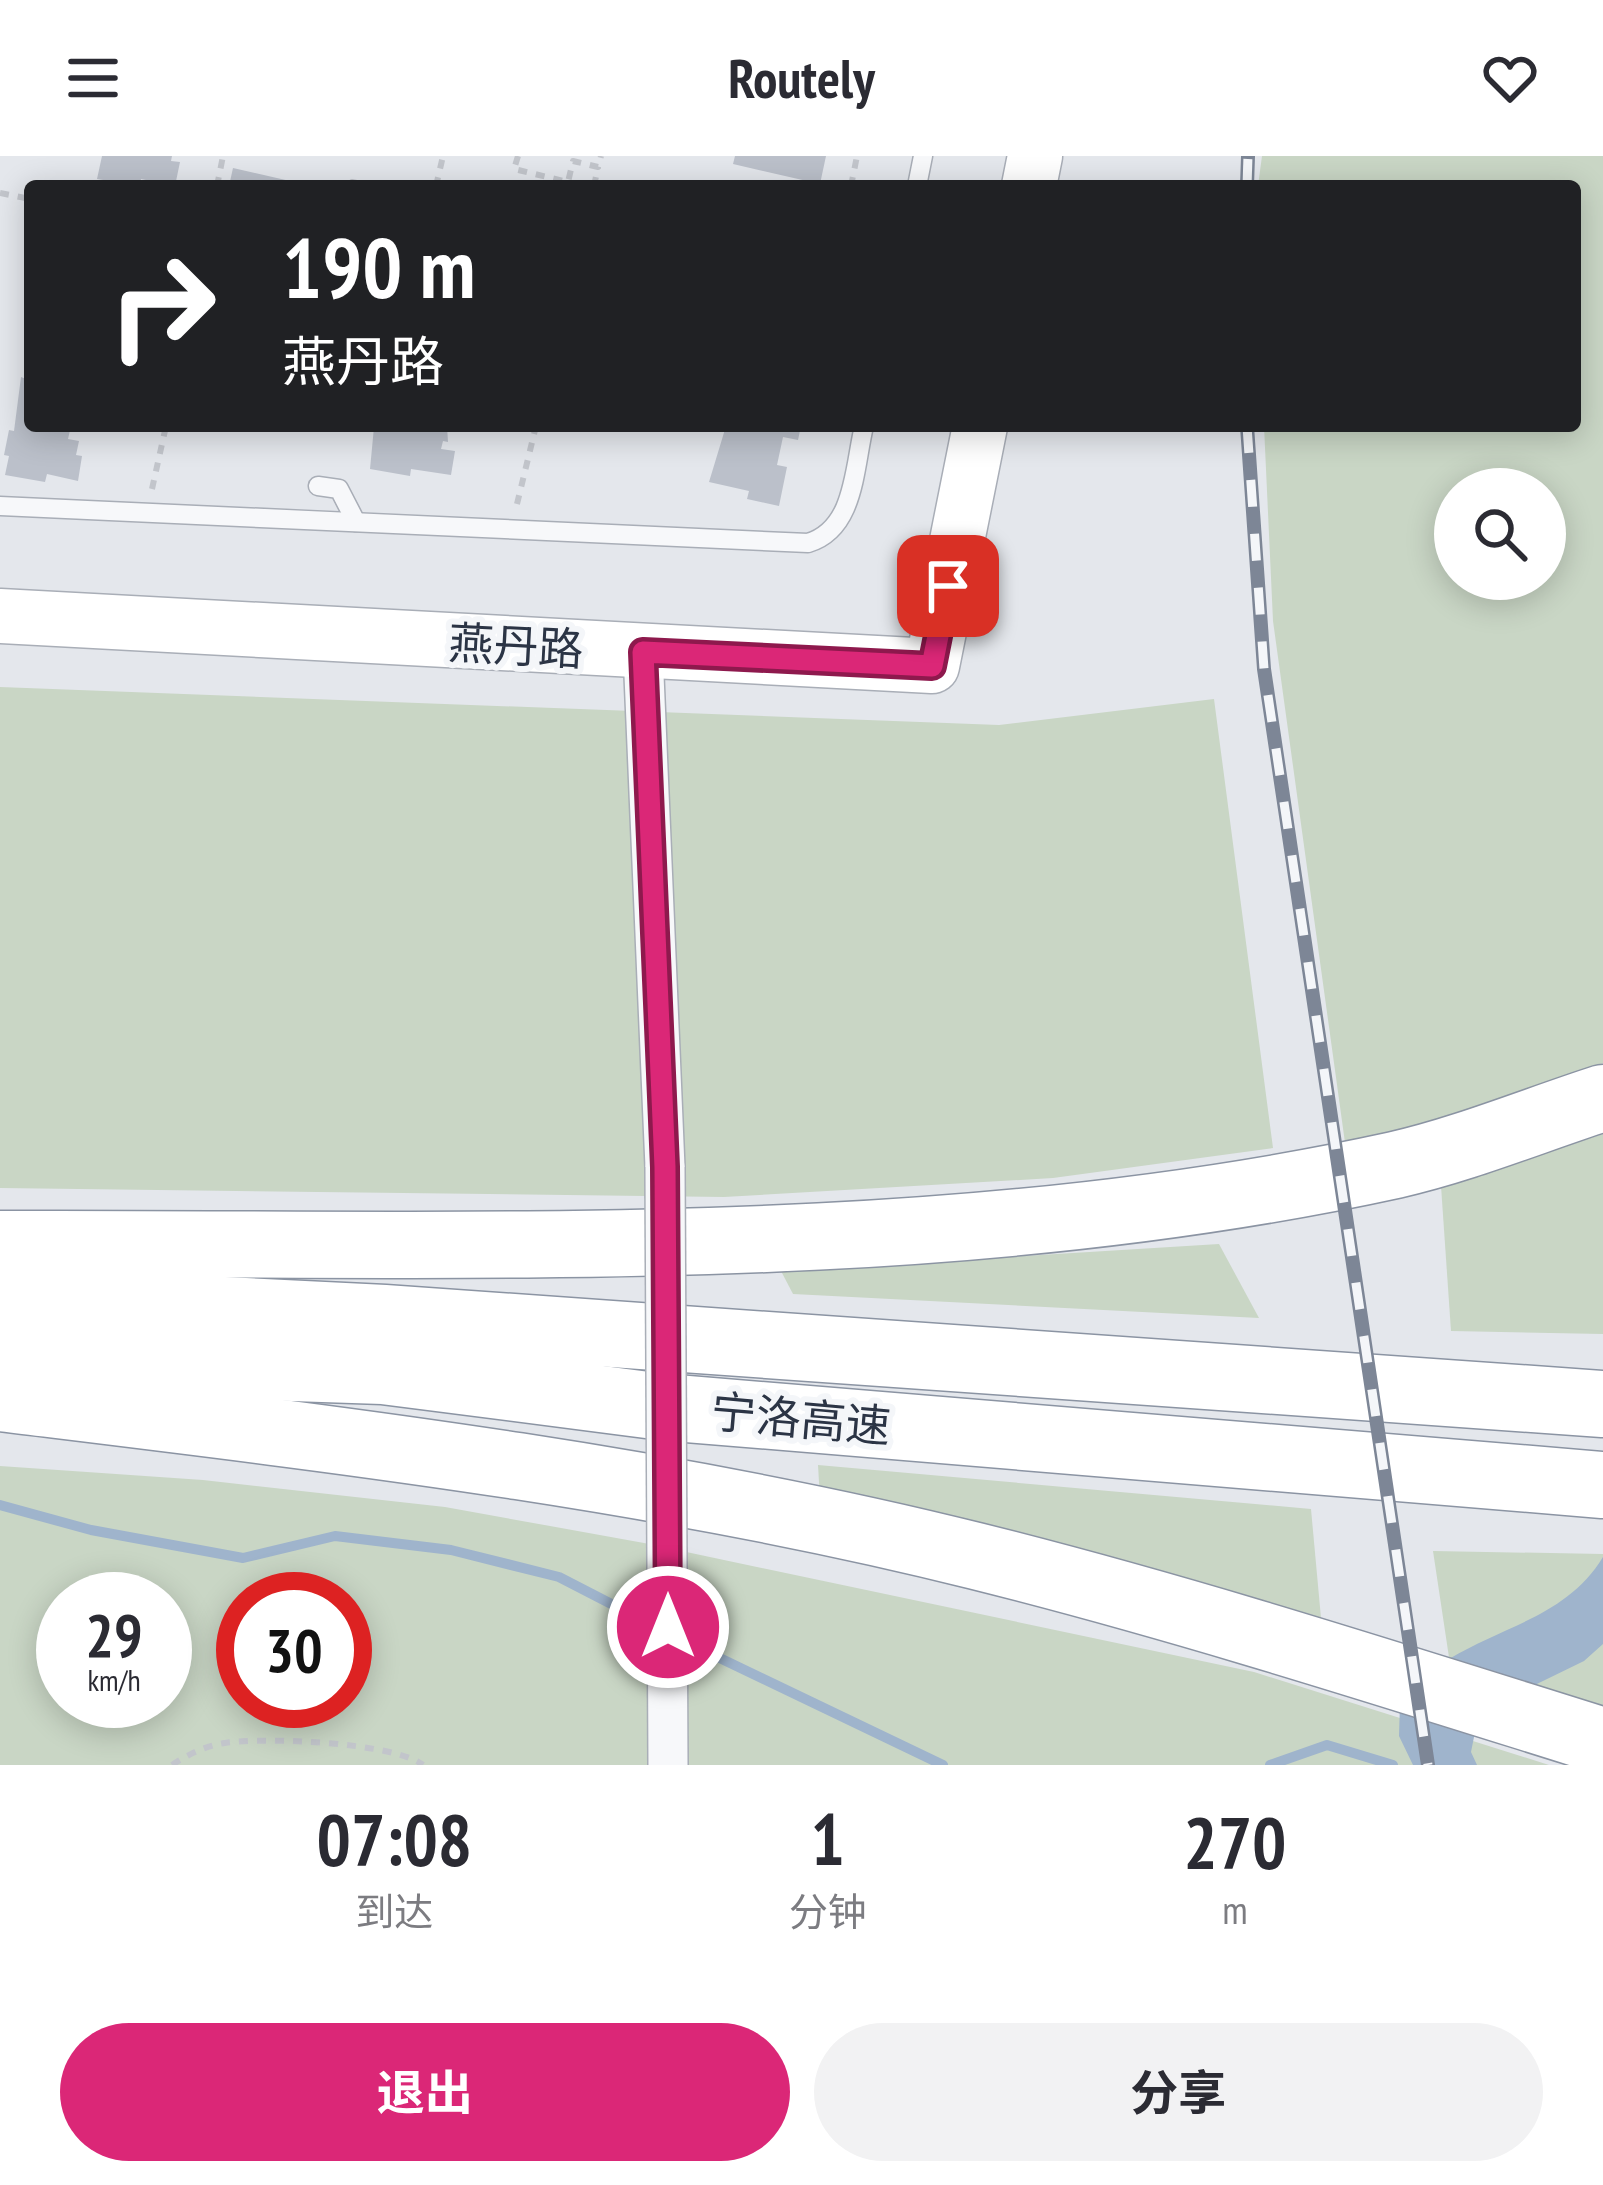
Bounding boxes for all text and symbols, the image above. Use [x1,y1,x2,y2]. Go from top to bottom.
text: Routely [728,43,875,113]
icon: menu [60,45,126,111]
icon: heart [1477,45,1543,111]
text: 190 m [282,212,475,321]
icon: right [84,228,240,384]
text: 燕丹路 [282,326,444,396]
map controls [1434,468,1566,600]
button: search [1434,468,1566,600]
pin [897,535,999,637]
icon: arrive [915,553,981,619]
street label: 燕丹路 [447,613,585,677]
street label: 宁洛高速 [709,1381,893,1455]
position arrow [605,1564,731,1690]
speed limit sign: 30 [216,1572,372,1728]
text: 29 [85,1596,143,1674]
text: km/h [87,1660,141,1699]
text: 07:08 [316,1792,472,1885]
text: 1 [811,1792,845,1885]
text: 270 [1183,1795,1286,1888]
text: m [1222,1884,1248,1935]
text: 到达 [355,1886,433,1937]
text: 分钟 [789,1886,867,1937]
button: 退出 [60,2023,790,2161]
button: 分享 [814,2023,1543,2161]

